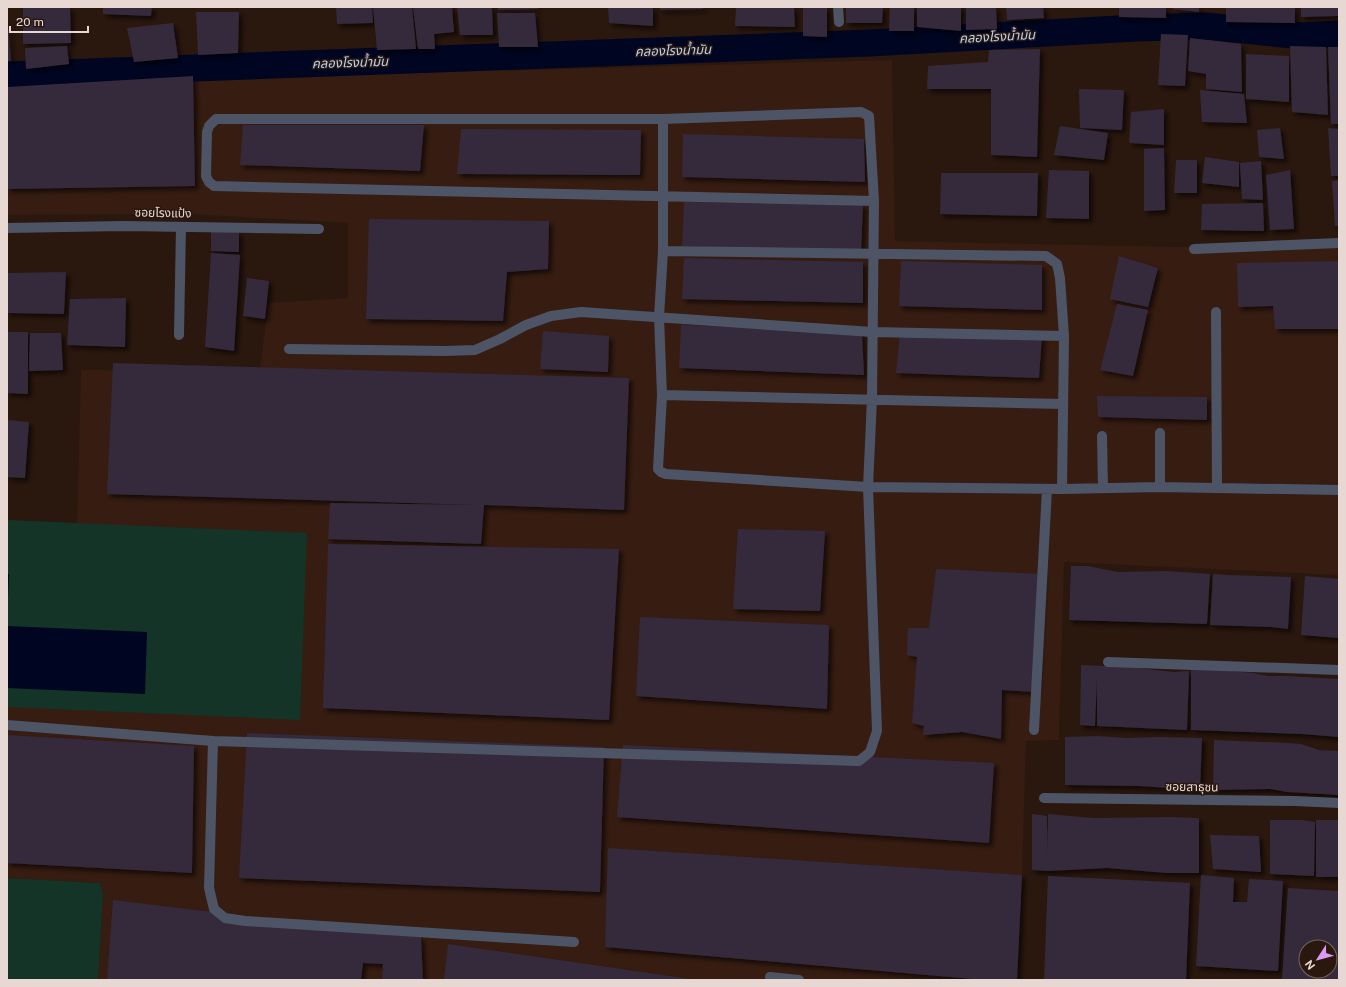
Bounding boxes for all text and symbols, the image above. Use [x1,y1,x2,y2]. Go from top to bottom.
scale bar [10,8,88,34]
text: 20 m [16,15,44,29]
water label: คลองโรงน้ำมัน [958,25,1037,46]
water label: คลองโรงน้ำมัน [635,40,712,59]
water label: คลองโรงน้ำมัน [312,52,389,71]
street label: ซอยโรงแป้ง [134,206,192,220]
street label: ซอยสาธุชน [1165,780,1219,794]
north arrow [1298,939,1338,979]
text: N [1303,958,1317,972]

